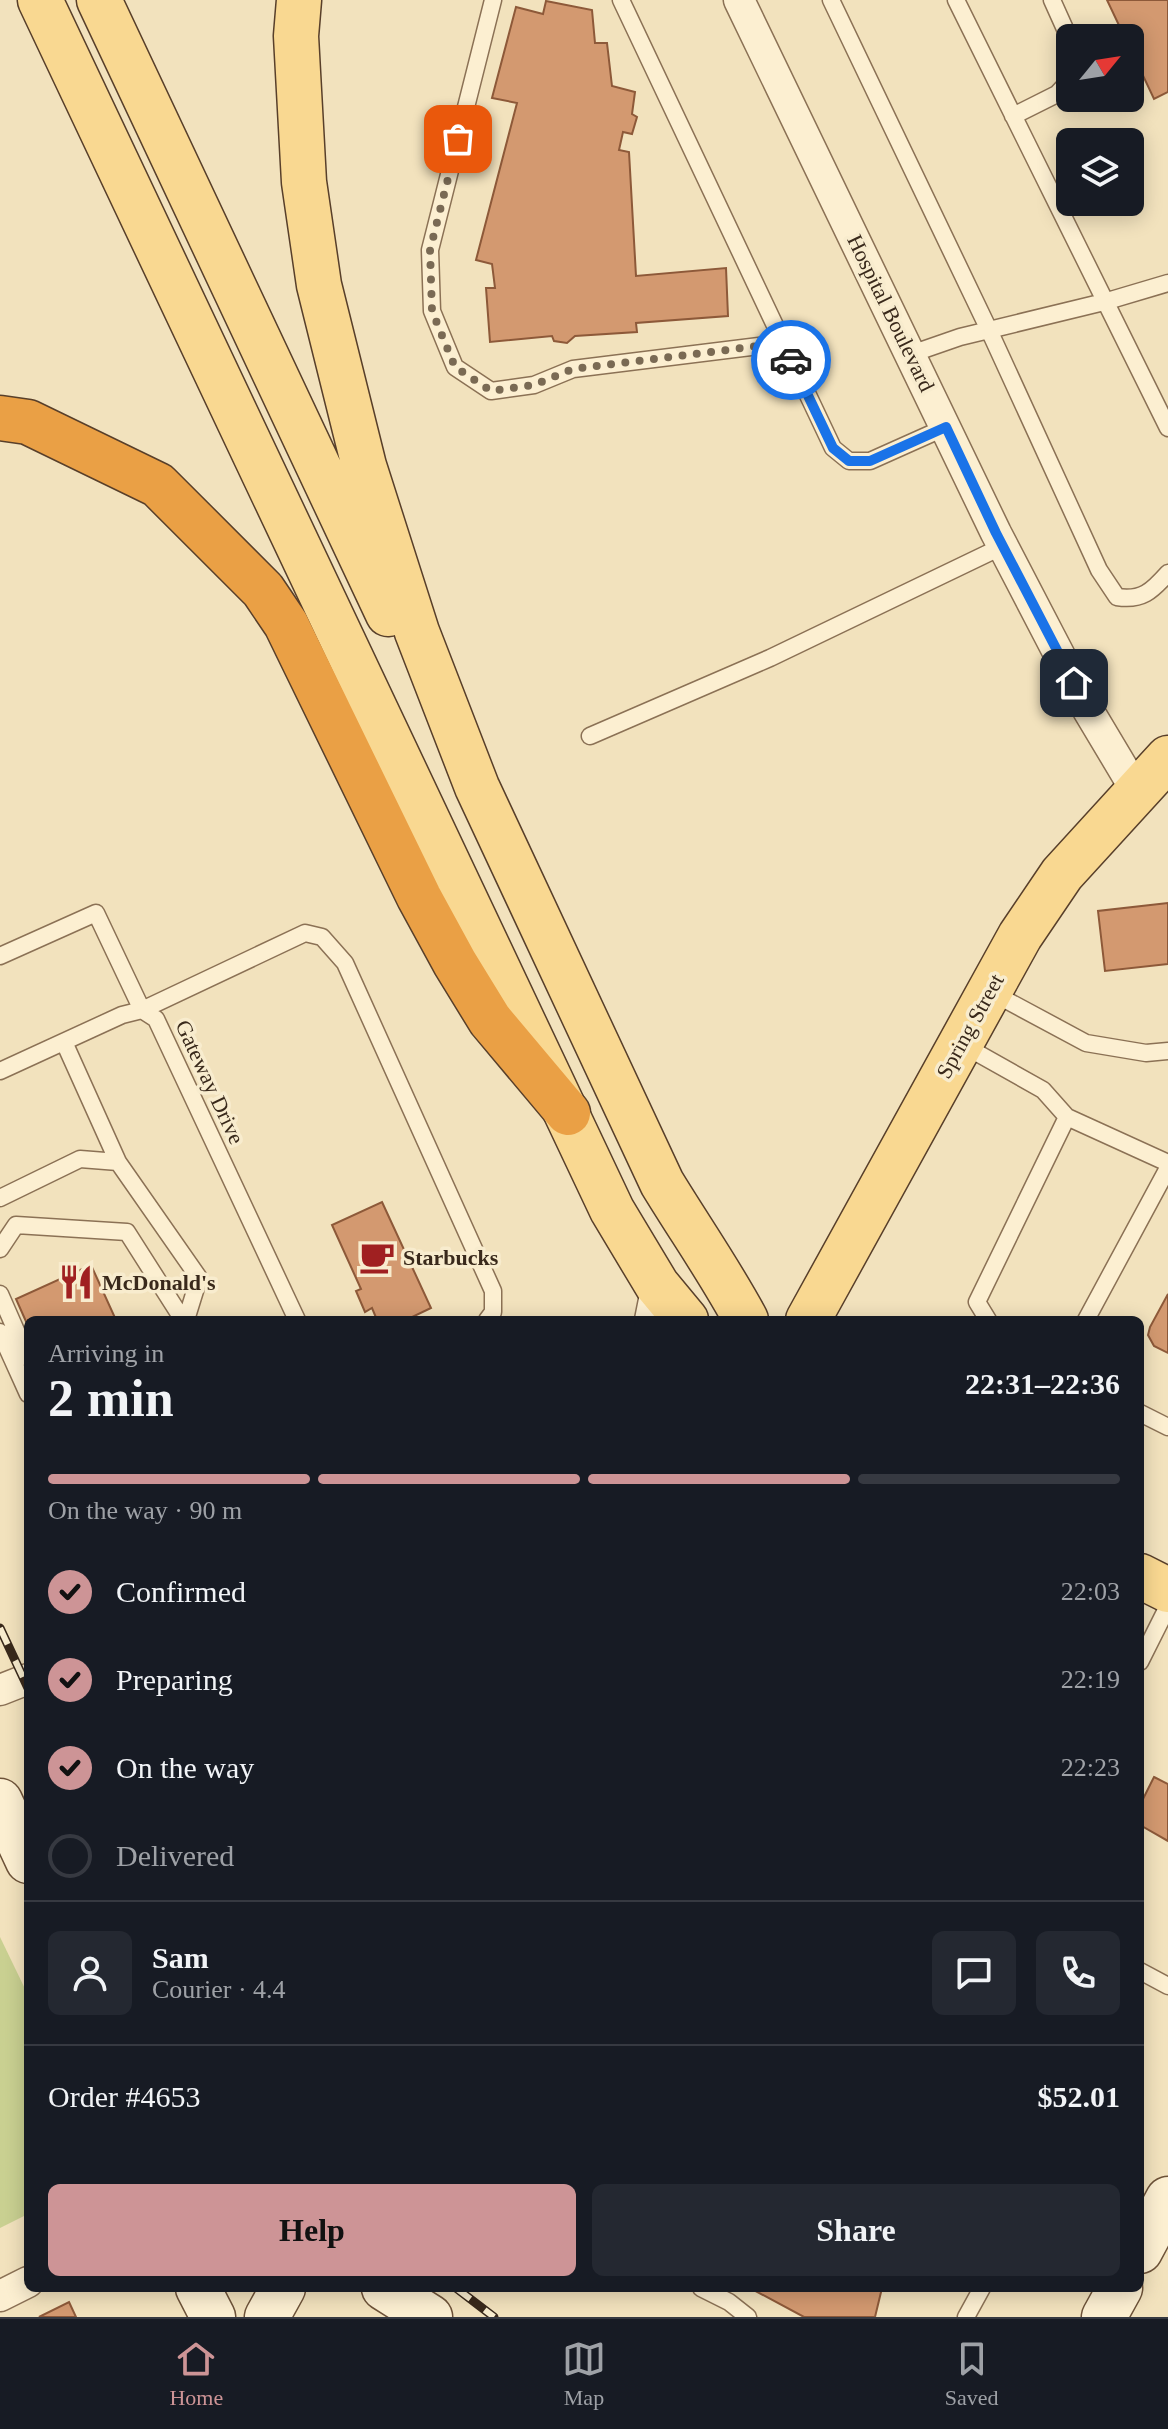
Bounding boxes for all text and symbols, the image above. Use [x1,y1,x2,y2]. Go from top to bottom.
north arrow [1056,24,1144,112]
map controls [1056,24,1144,216]
pin [424,105,492,173]
icon: bag [436,117,480,161]
button: layers [1056,128,1144,216]
street label: Hospital Boulevard [842,230,940,396]
courier [751,320,831,400]
icon: car [769,338,813,382]
pin [1040,649,1108,717]
icon: home [1052,661,1096,705]
street label: Spring Street [931,969,1009,1083]
street label: Gateway Drive [170,1016,250,1148]
cafe icon: Starbucks [358,1238,396,1276]
place label: Starbucks [403,1245,499,1270]
restaurant icon: McDonald's [57,1263,95,1301]
place label: McDonald's [102,1270,216,1295]
text: Arriving in [48,1339,164,1368]
text: 22:31–22:36 [965,1367,1120,1400]
text: 2 min [48,1370,174,1427]
text: On the way · 90 m [48,1496,242,1525]
icon: check [48,1570,92,1614]
text: Confirmed [116,1575,246,1608]
text: 22:03 [1061,1577,1120,1606]
icon: check [48,1658,92,1702]
text: Preparing [116,1663,233,1696]
text: 22:19 [1061,1665,1120,1694]
icon: check [48,1746,92,1790]
text: On the way [116,1751,254,1784]
text: 22:23 [1061,1753,1120,1782]
text: Delivered [116,1839,234,1872]
button: person [48,1931,132,2015]
button: chat [932,1931,1016,2015]
button: phone [1036,1931,1120,2015]
text: Sam [152,1941,209,1974]
text: Courier · 4.4 [152,1975,286,2004]
text: Order #4653 [48,2080,200,2113]
text: $52.01 [1038,2080,1120,2113]
button: Help [48,2184,576,2276]
button: Share [592,2184,1120,2276]
tab: Home [169,2337,223,2411]
tab: Map [562,2337,606,2411]
tab: Saved [945,2337,999,2411]

